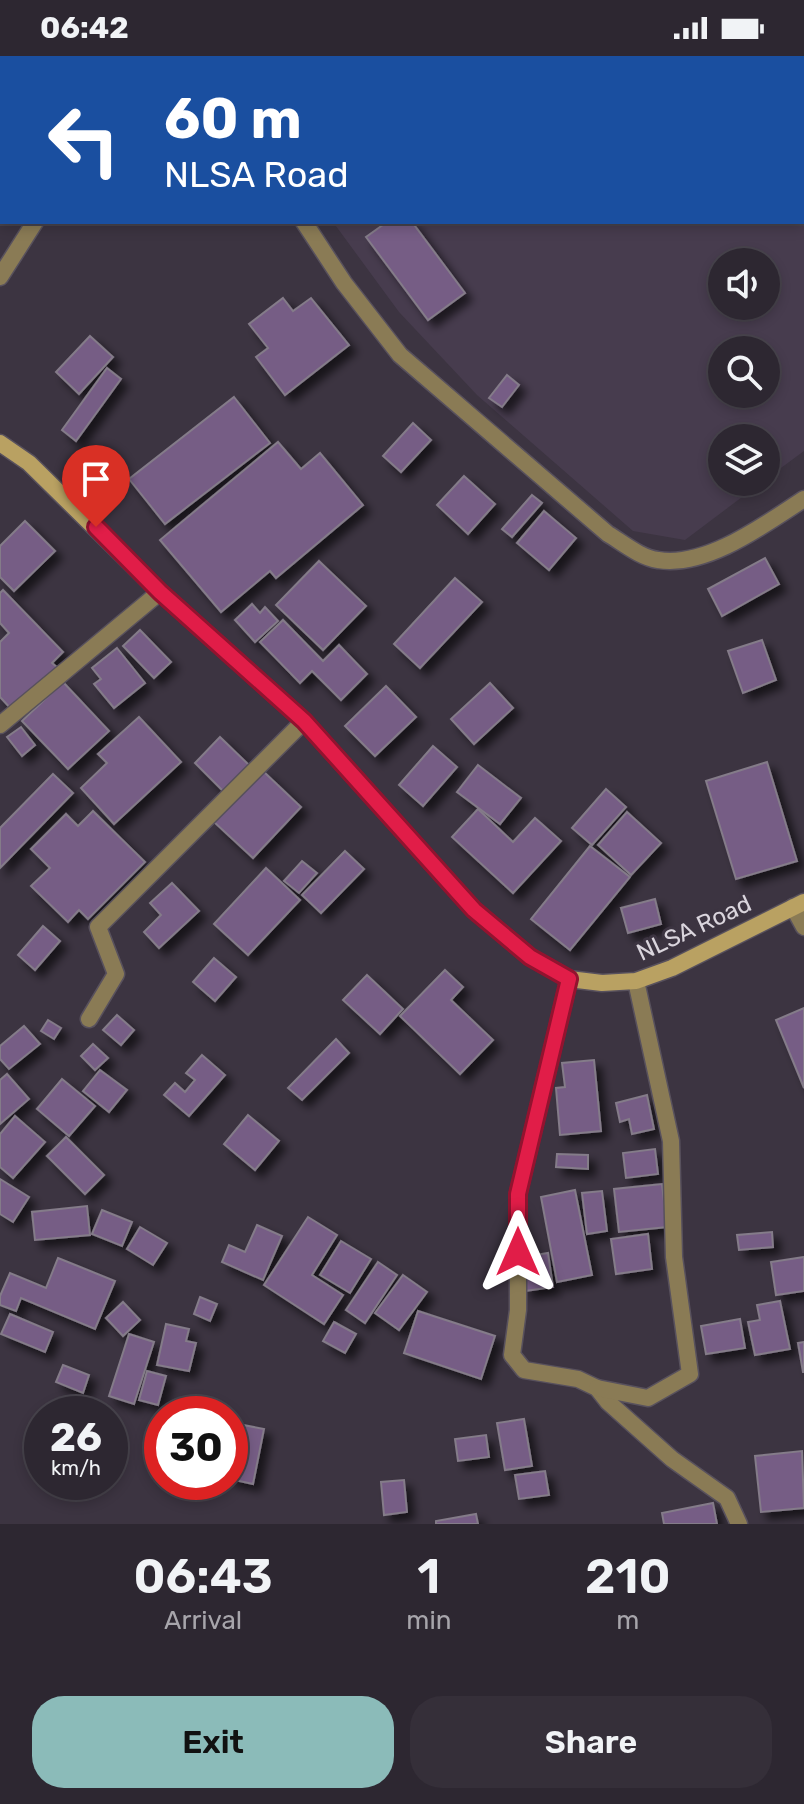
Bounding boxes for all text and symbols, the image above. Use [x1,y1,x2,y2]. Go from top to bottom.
text: 06:42 [40,10,129,46]
text: 60 m [164,86,302,152]
icon: left [32,88,136,192]
text: NLSA Road [164,153,349,196]
map controls [708,248,780,496]
button: sound [708,248,780,320]
button: search [708,336,780,408]
button: layers [708,424,780,496]
pin [62,445,130,527]
icon: arrive [74,457,118,501]
street label: NLSA Road [632,889,756,967]
position arrow [476,1210,560,1294]
speed limit sign: 30 [144,1396,248,1500]
text: 26 [50,1414,102,1461]
text: km/h [51,1456,101,1480]
text: 06:43 [134,1548,273,1605]
text: 1 [417,1548,440,1605]
text: 210 [585,1548,670,1605]
text: Arrival [164,1605,242,1636]
text: min [406,1605,451,1636]
text: m [616,1605,639,1636]
button: Exit [32,1696,394,1788]
button: Share [410,1696,772,1788]

